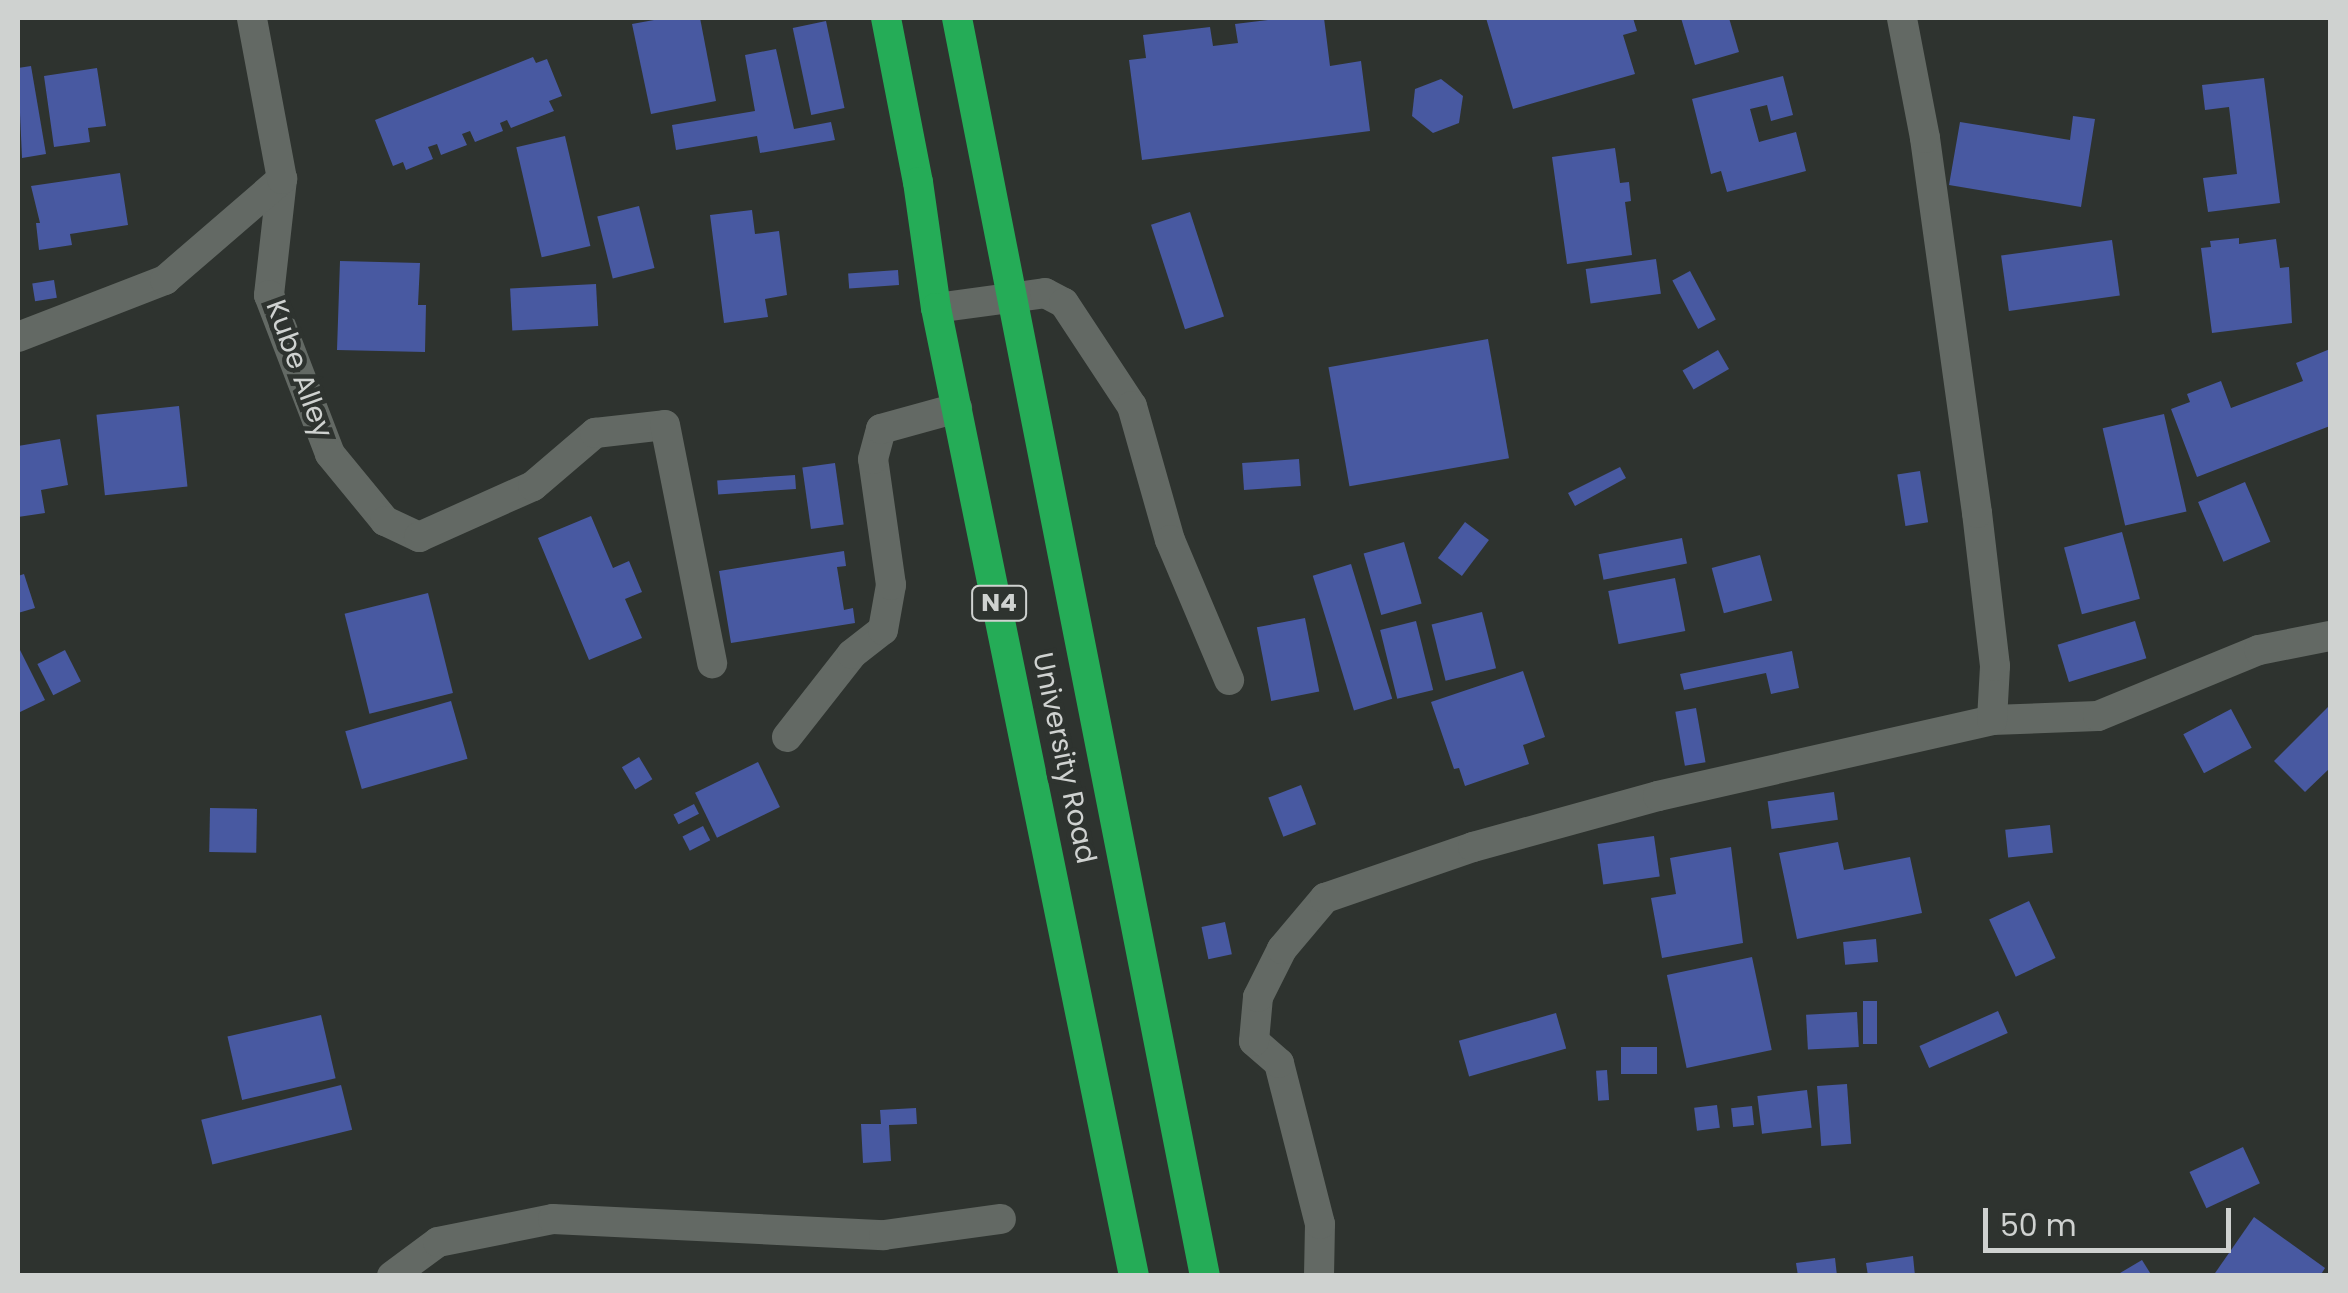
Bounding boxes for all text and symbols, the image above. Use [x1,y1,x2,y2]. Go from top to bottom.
street label: Kube Alley [259,295,339,443]
road number: N4 [969,583,1029,623]
street label: University Road [1025,649,1103,867]
scale bar [1988,1188,2236,1250]
text: 50 m [2000,1204,2077,1247]

